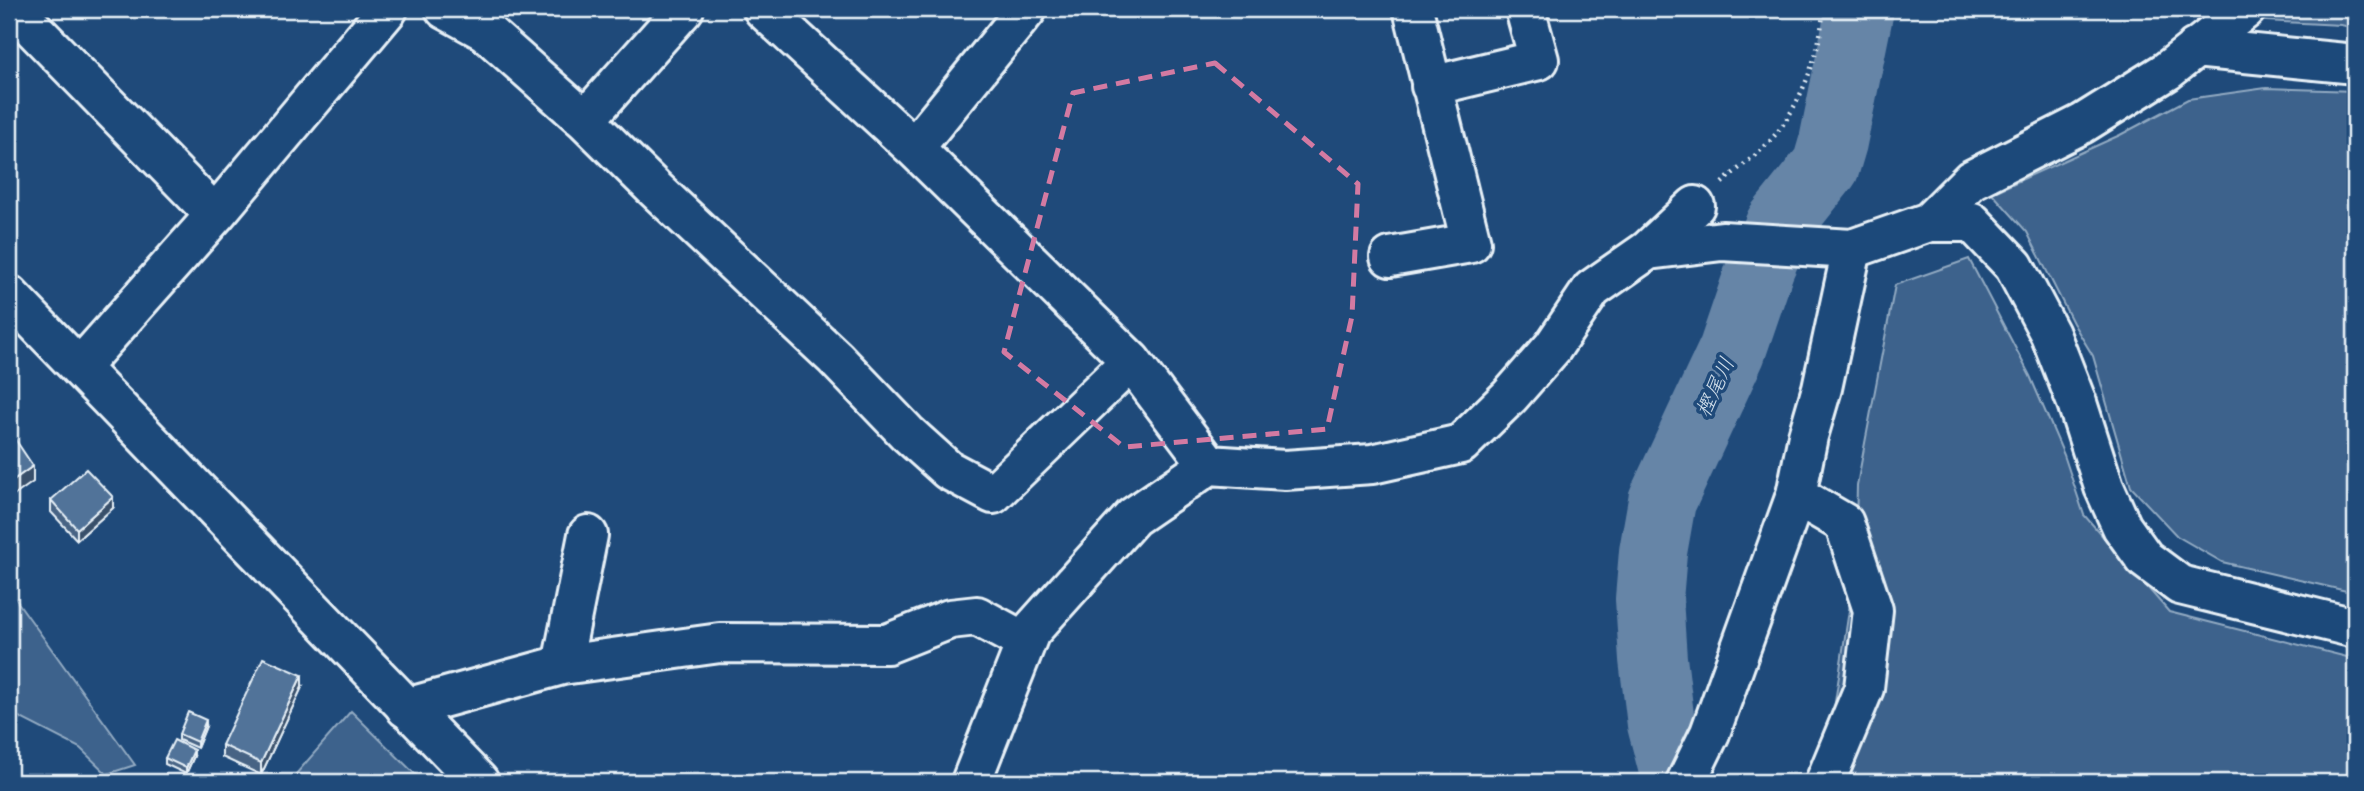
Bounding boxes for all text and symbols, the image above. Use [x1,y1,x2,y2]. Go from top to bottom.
water label: 樫尾川 [1689,353,1740,421]

